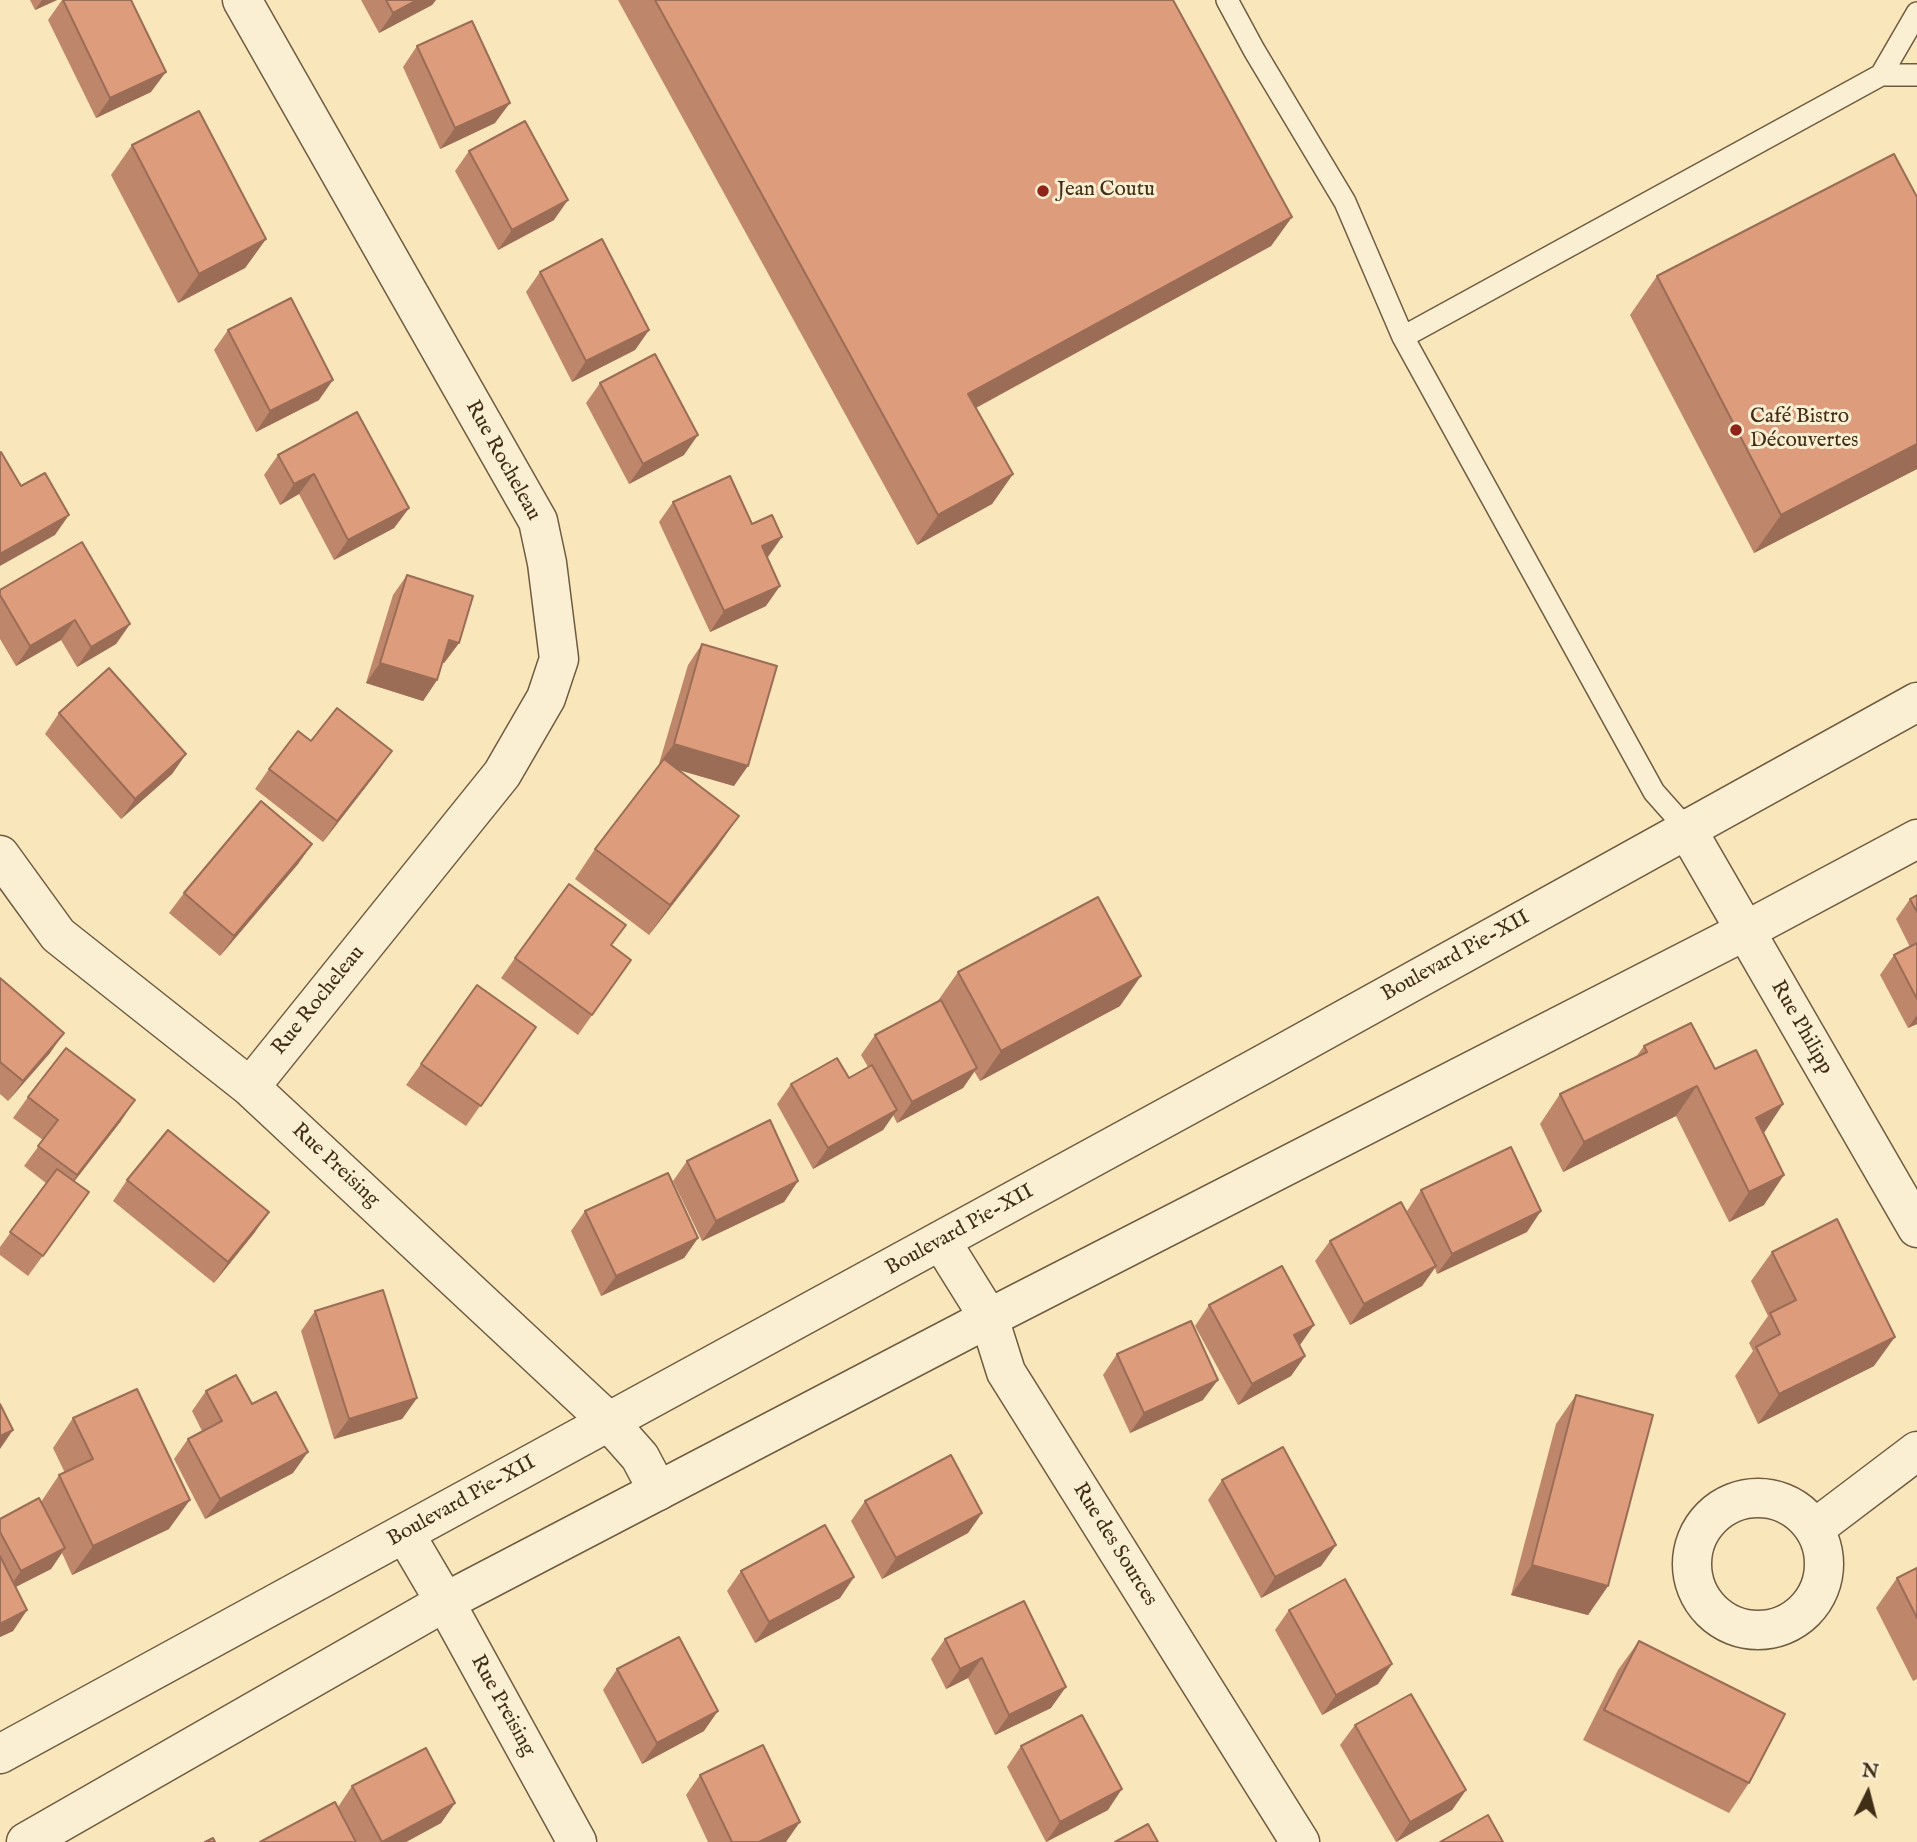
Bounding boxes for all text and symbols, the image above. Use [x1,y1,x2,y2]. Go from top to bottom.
place label: Jean Coutu [1057,178,1155,204]
marker: Jean Coutu [1035,183,1051,199]
street label: Rue Rocheleau [459,397,545,525]
place label: Café Bistro Découvertes [1750,405,1858,455]
marker: Café Bistro Découvertes [1728,422,1744,438]
street label: Boulevard Pie-XII [1378,906,1534,1008]
street label: Rue Rocheleau [267,941,371,1061]
street label: Rue Philipp [1764,977,1838,1079]
street label: Rue Preising [286,1119,384,1213]
street label: Boulevard Pie-XII [882,1180,1038,1282]
street label: Boulevard Pie-XII [384,1451,540,1553]
street label: Rue des Sources [1066,1479,1162,1611]
street label: Rue Preising [464,1651,540,1761]
north arrow [1833,1758,1903,1828]
text: N [1861,1759,1880,1785]

